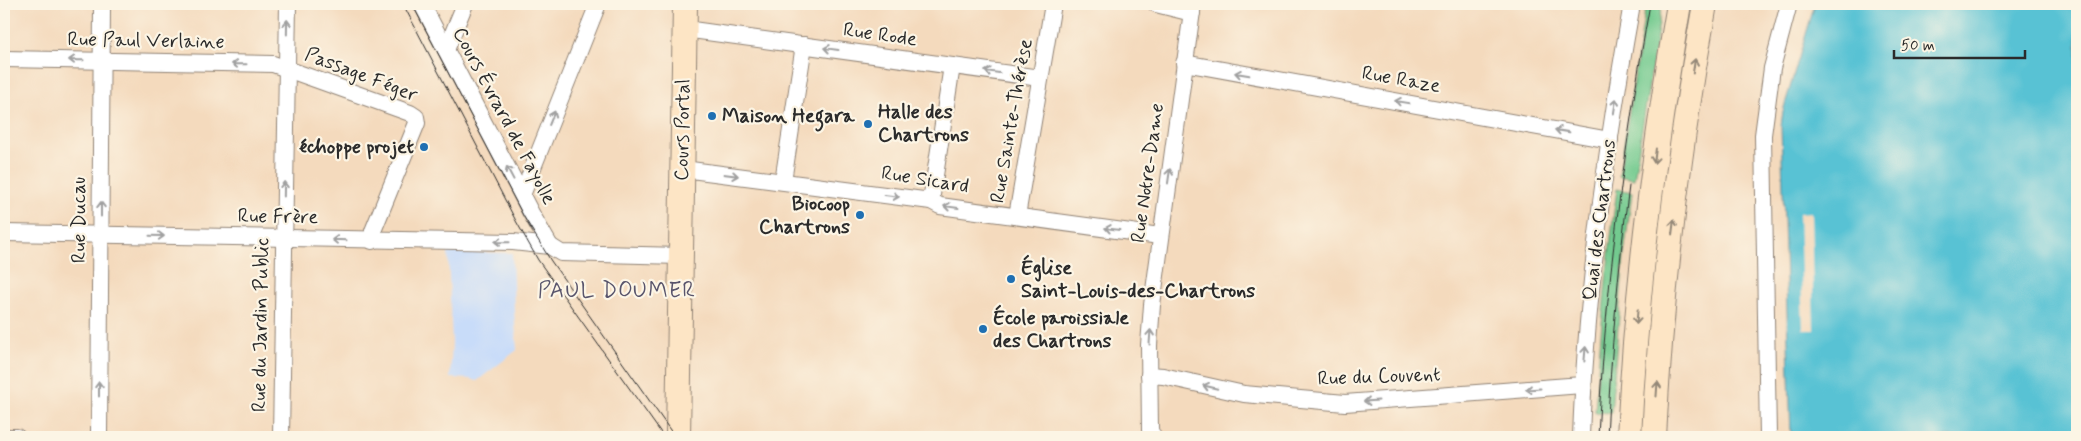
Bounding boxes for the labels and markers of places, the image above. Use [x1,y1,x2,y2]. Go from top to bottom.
place label: Halle des Chartrons [878,99,969,149]
place label: Maison Hegara [722,103,856,132]
marker: Maison Hegara [706,110,718,122]
marker: Halle des Chartrons [862,118,874,130]
place label: échoppe projet [298,134,415,161]
marker: échoppe projet [418,141,430,153]
place label: Biocoop Chartrons [759,191,850,241]
marker: Biocoop Chartrons [854,209,866,221]
place label: Église Saint-Louis-des-Chartrons [1021,254,1255,305]
marker: Église Saint-Louis-des-Chartrons [1005,273,1017,285]
place label: École paroissiale des Chartrons [993,304,1129,355]
marker: École paroissiale des Chartrons [977,323,989,335]

